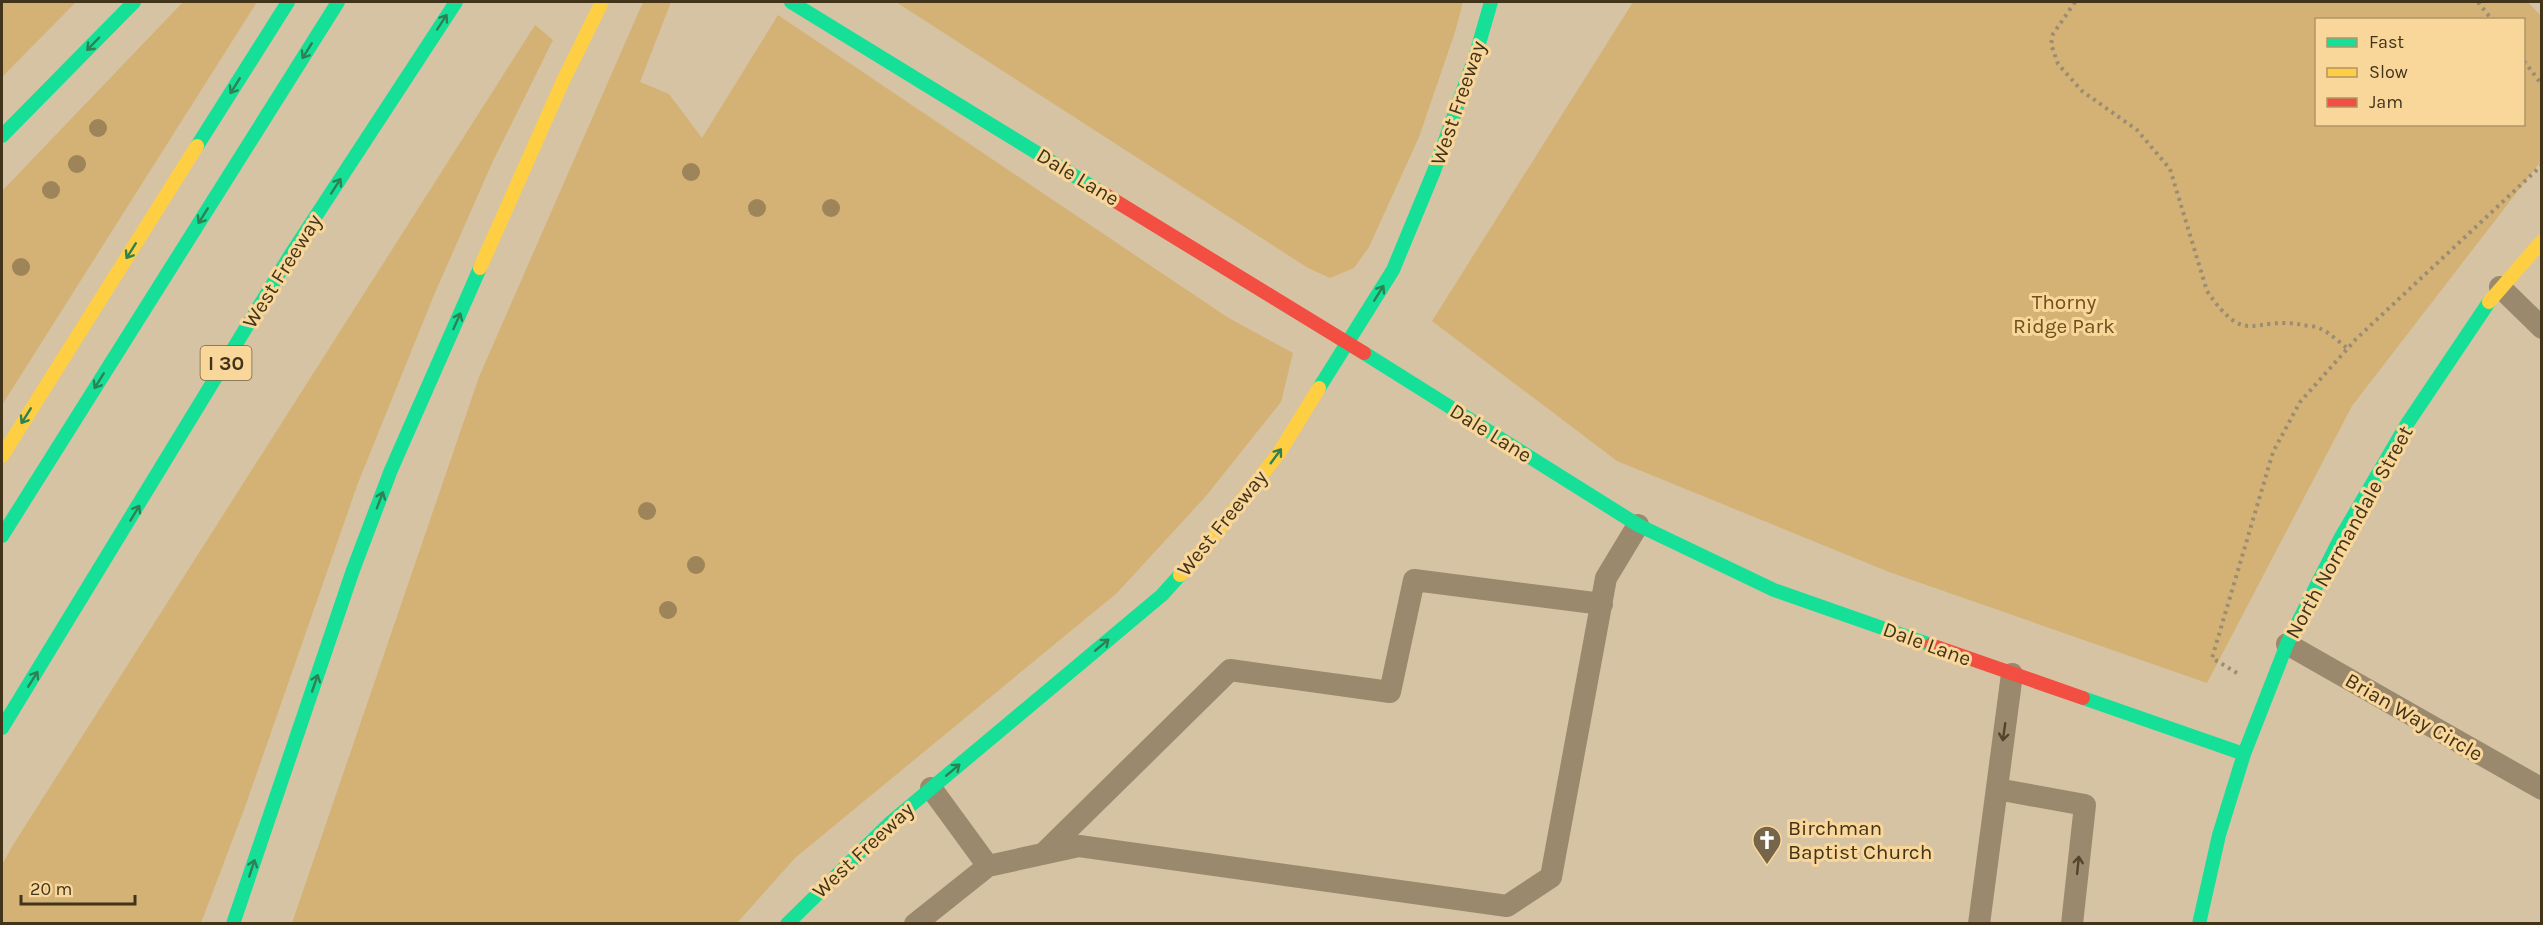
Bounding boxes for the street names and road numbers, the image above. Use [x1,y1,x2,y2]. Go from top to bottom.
street label: West Freeway [1426,38,1491,168]
street label: Dale Lane [1032,143,1124,211]
street label: West Freeway [238,210,327,332]
road number: I 30 [200,346,252,380]
street label: Dale Lane [1446,398,1536,468]
street label: North Normandale Street [2280,421,2418,643]
street label: West Freeway [1172,465,1272,581]
street label: Dale Lane [1880,617,1974,671]
street label: Brian Way Circle [2341,668,2487,766]
street label: West Freeway [807,797,919,903]

